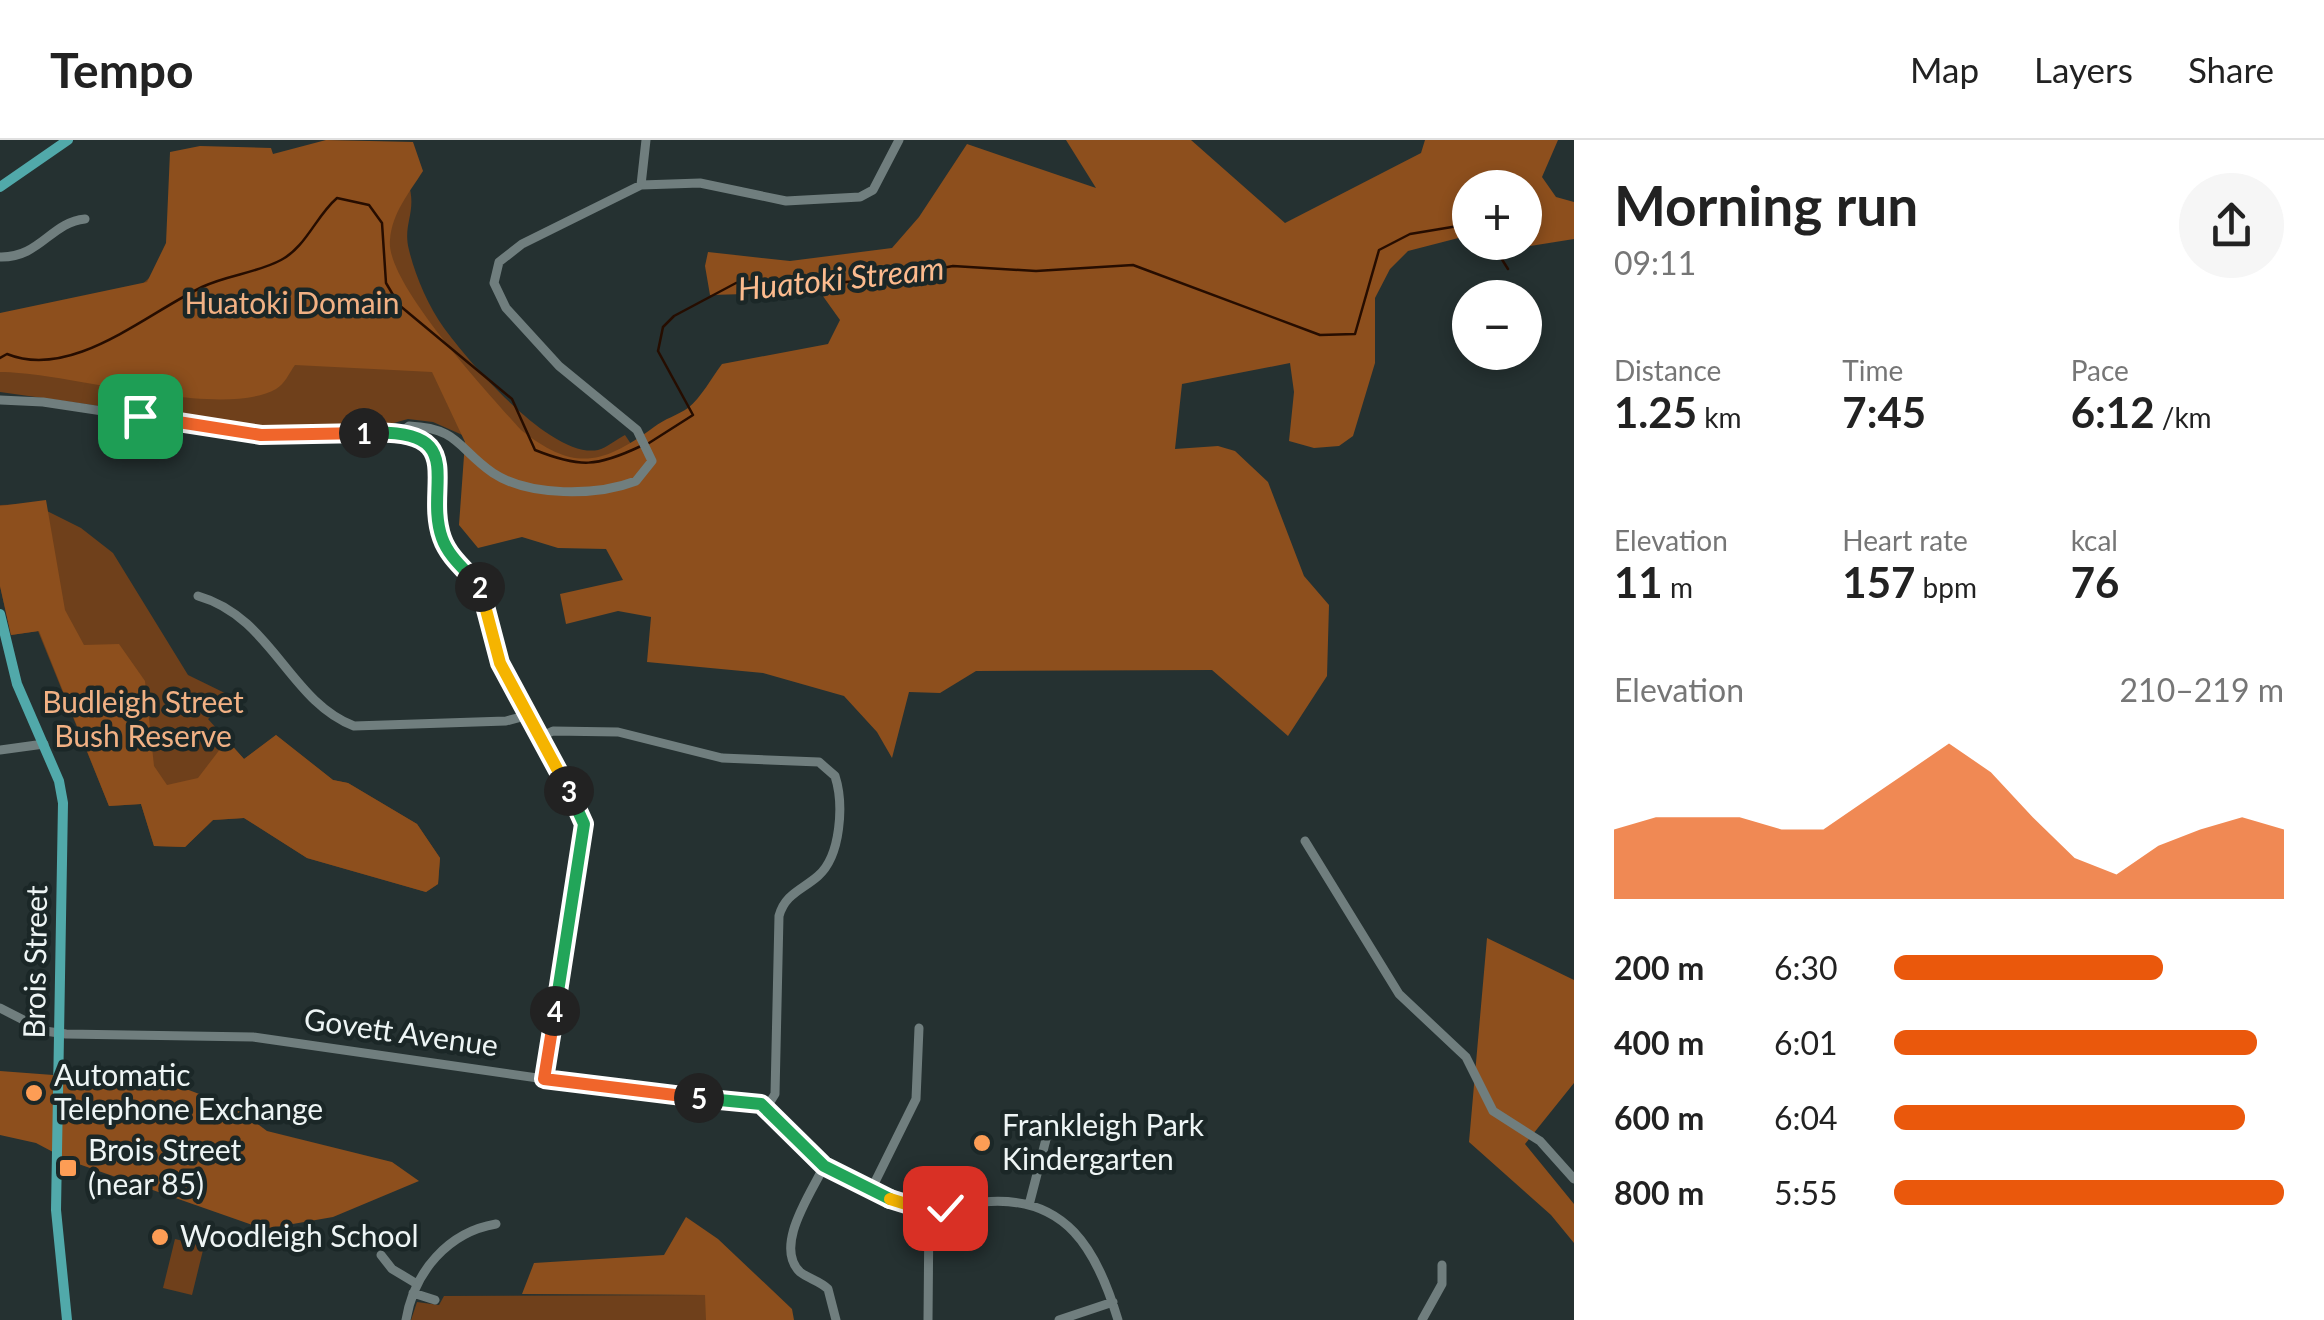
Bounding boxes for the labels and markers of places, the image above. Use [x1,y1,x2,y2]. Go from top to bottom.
pin [98,374,183,459]
pin: 1 [339,408,389,458]
pin: 2 [455,562,505,612]
pin: 3 [544,766,594,816]
pin: 4 [530,986,580,1036]
place label: Automatic Telephone Exchange [54,1056,323,1126]
pin: 5 [674,1073,724,1123]
marker: Automatic Telephone Exchange [23,1082,45,1104]
place label: Frankleigh Park Kindergarten [1002,1106,1205,1176]
place label: Brois Street (near 85) [88,1131,241,1201]
marker: Frankleigh Park Kindergarten [971,1132,993,1154]
marker: Brois Street (near 85) [57,1157,79,1179]
pin [903,1166,988,1251]
place label: Woodleigh School [180,1217,419,1253]
marker: Woodleigh School [149,1226,171,1248]

